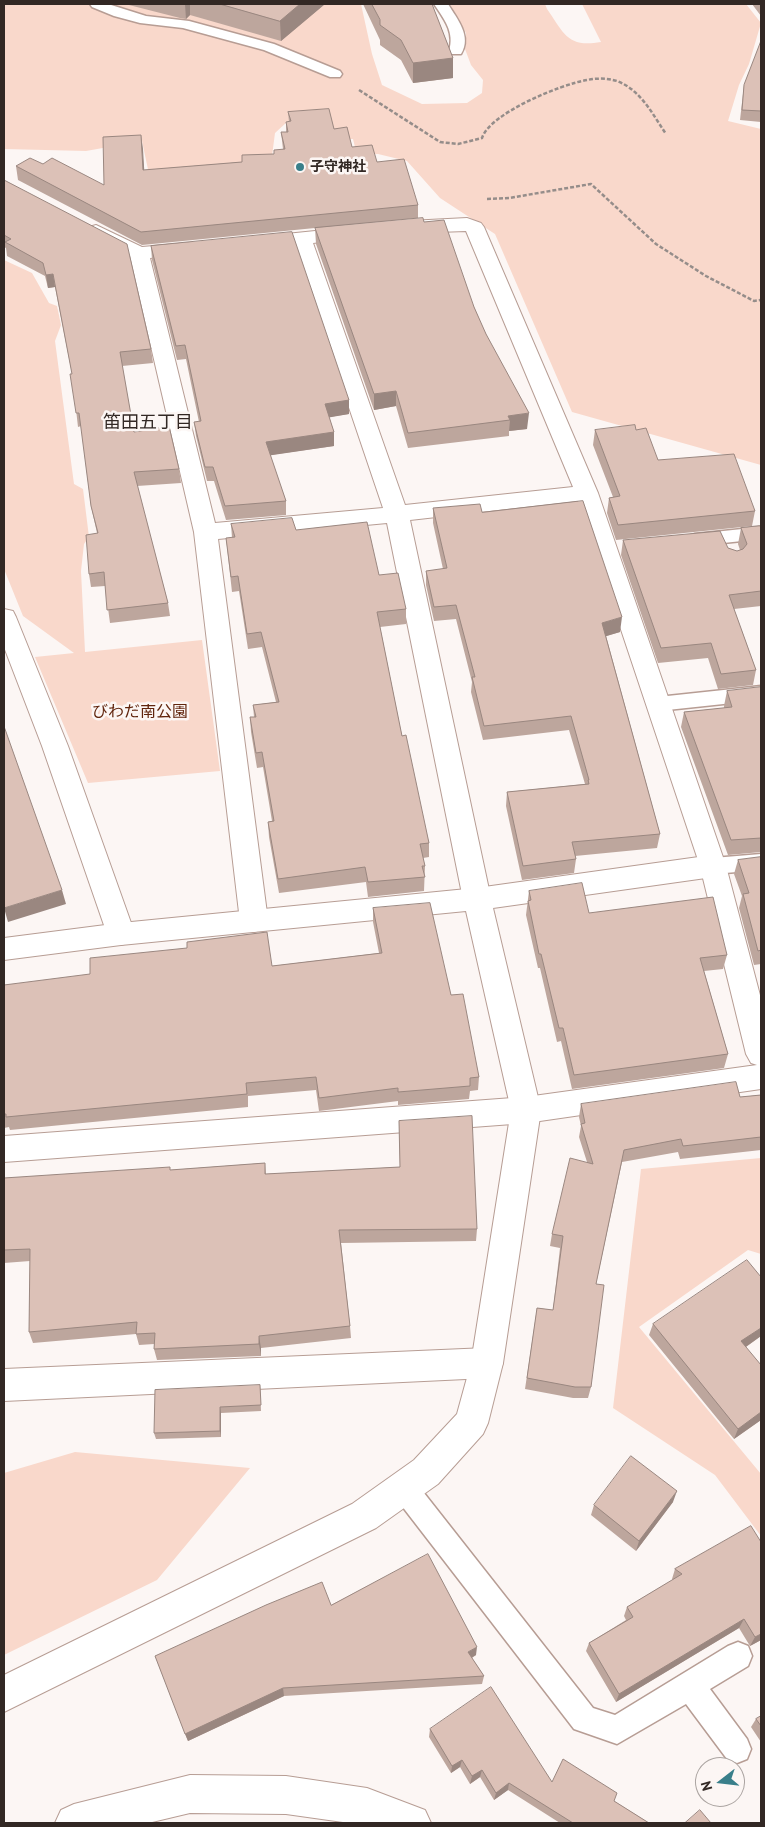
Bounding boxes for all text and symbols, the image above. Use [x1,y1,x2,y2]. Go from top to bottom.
place label: 子守神社 [310,159,366,175]
marker: 子守神社 [294,161,306,173]
district label: 笛田五丁目 [103,412,193,434]
park label: びわだ南公園 [92,702,188,722]
north arrow [695,1757,745,1807]
text: N [697,1779,716,1793]

